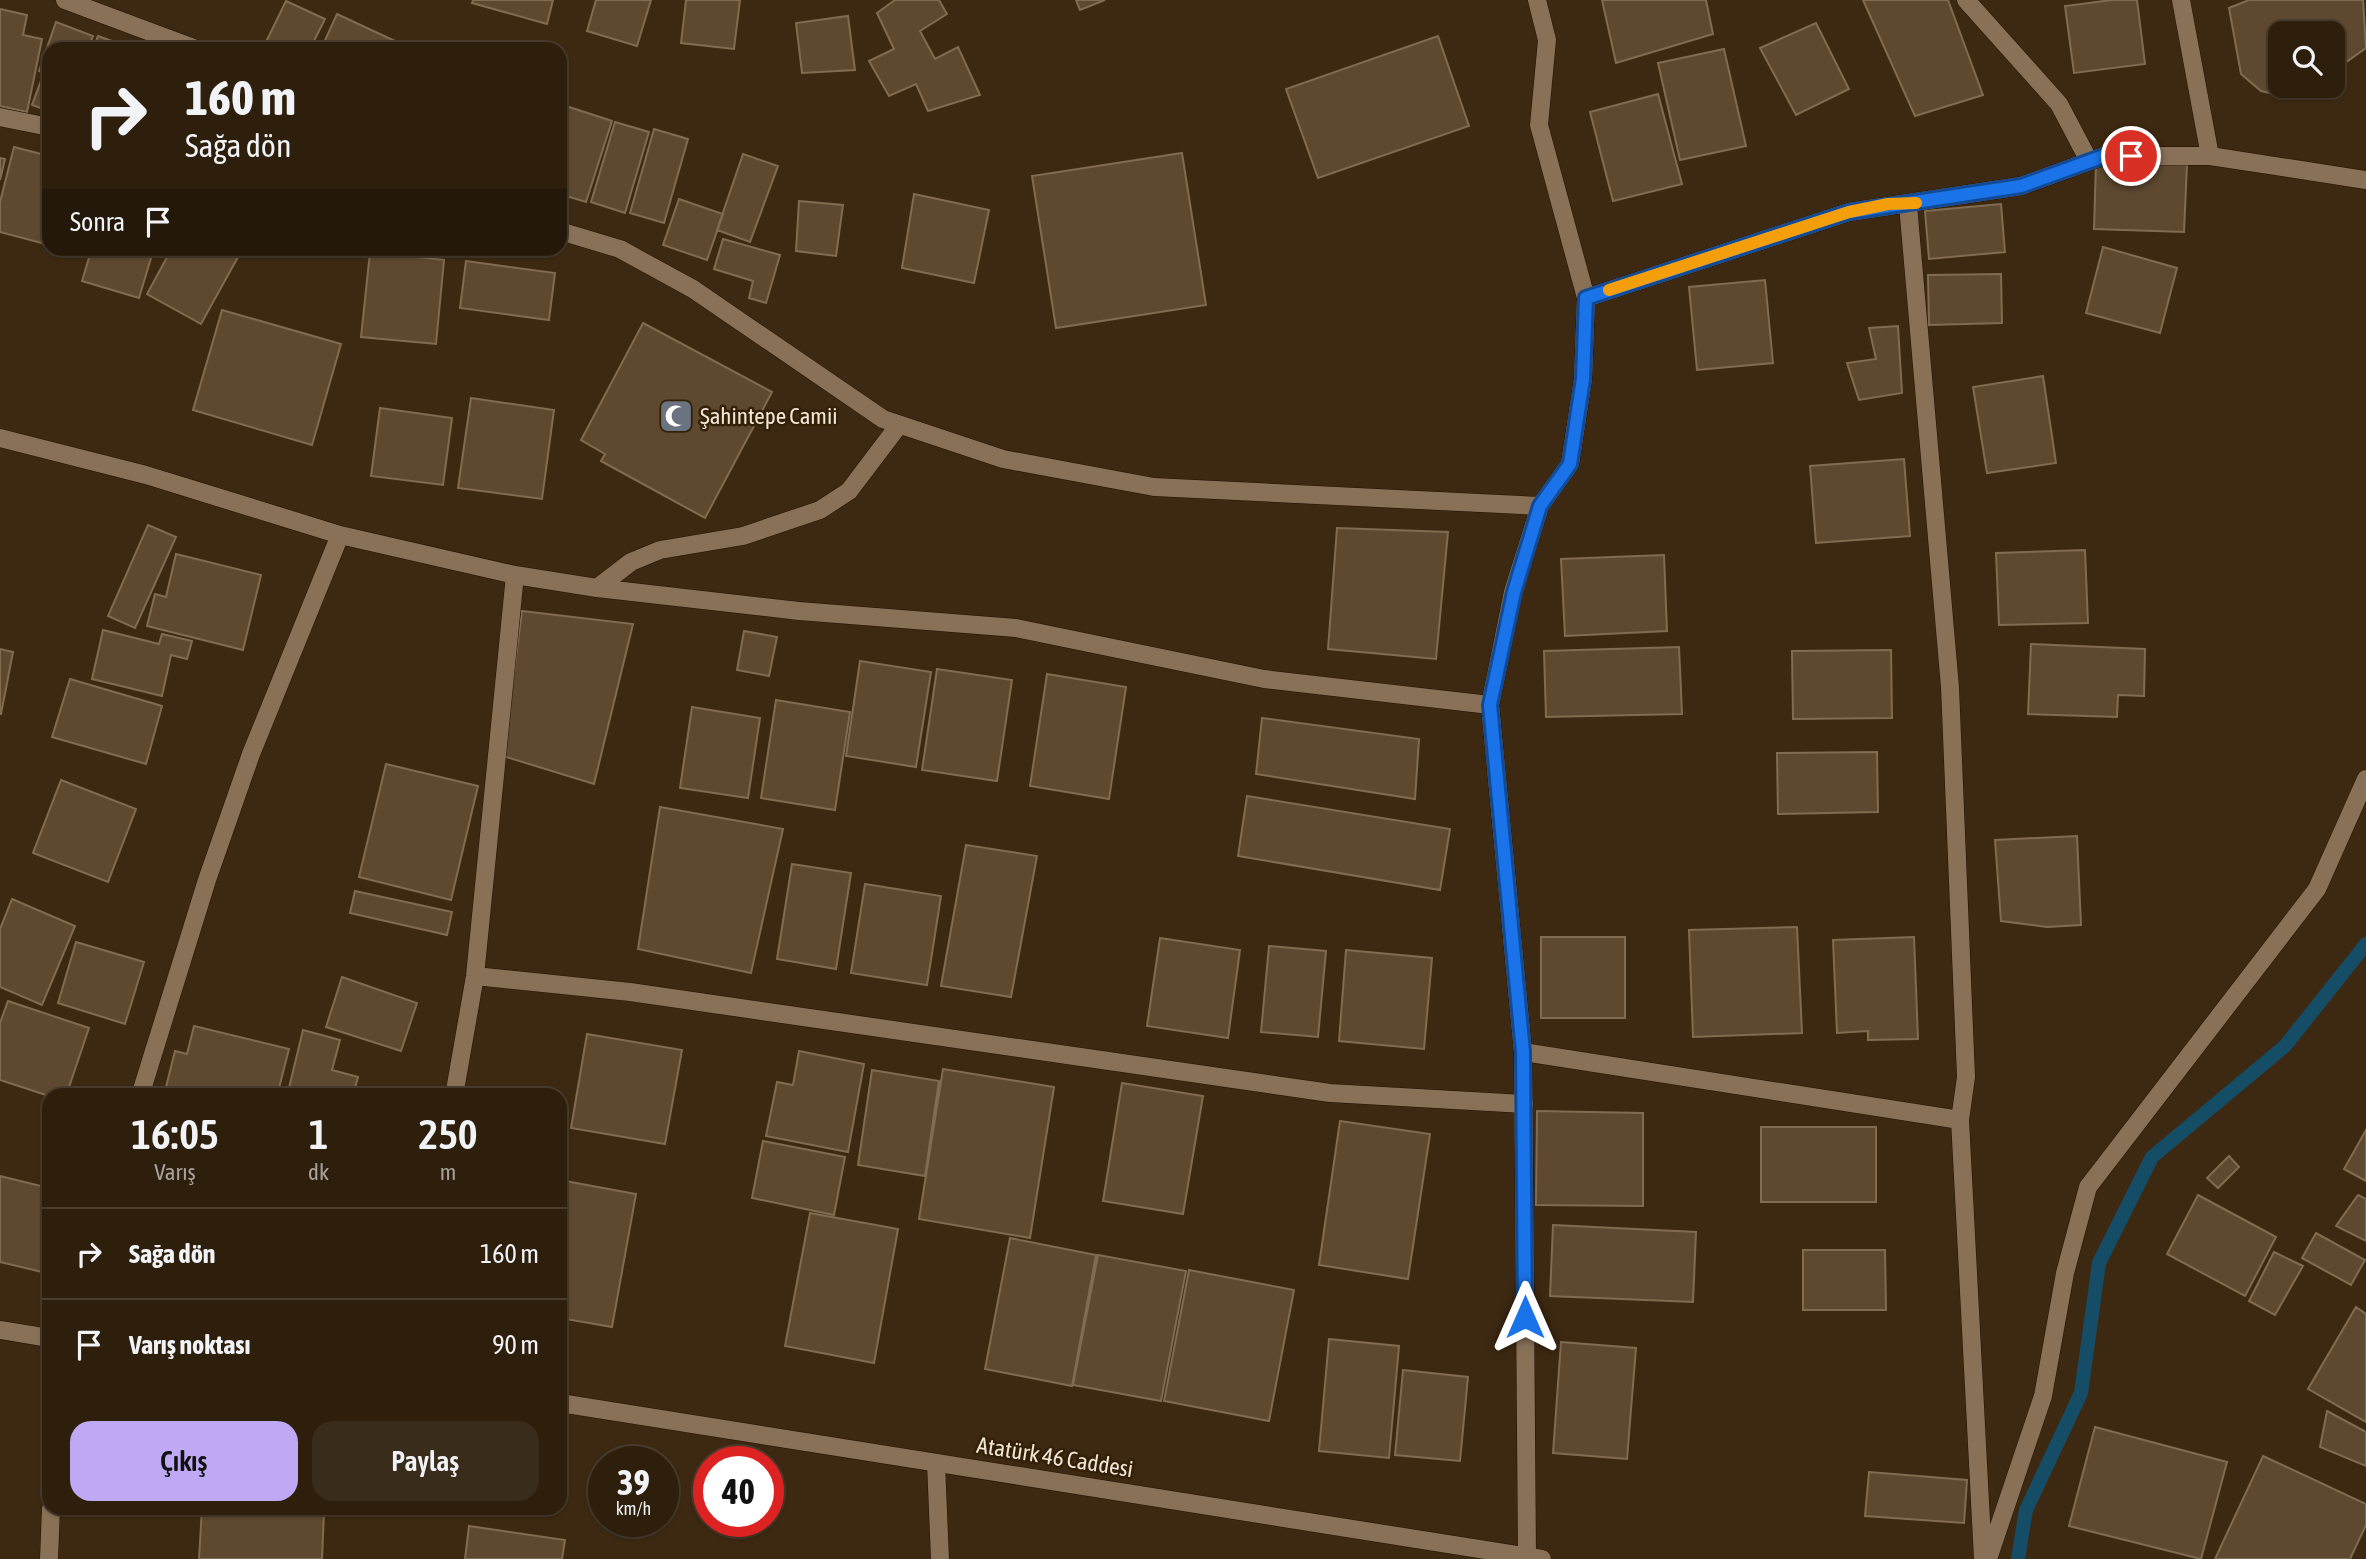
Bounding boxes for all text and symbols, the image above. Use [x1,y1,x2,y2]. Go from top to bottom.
map controls [2268,21,2345,98]
button: search [2268,21,2345,98]
text: 160 m [185,69,296,125]
icon: right [70,70,161,161]
pin [2101,126,2161,186]
text: Sağa dön [185,127,291,164]
icon: arrive [2112,137,2150,175]
icon: arrive [139,203,177,241]
text: Sonra [70,207,125,237]
mosque icon: Şahintepe Camii [657,397,695,435]
place label: Şahintepe Camii [700,403,837,429]
text: 16:05 [131,1110,219,1158]
text: 1 [309,1110,328,1158]
text: 250 [418,1110,478,1158]
text: Varış [154,1159,196,1185]
text: dk [308,1159,329,1185]
text: m [440,1159,456,1185]
icon: right [70,1235,108,1273]
text: Sağa dön [129,1239,215,1269]
text: 160 m [480,1239,539,1269]
position arrow [1488,1280,1562,1354]
icon: arrive [70,1326,108,1364]
text: Varış noktası [129,1330,250,1360]
text: 90 m [492,1330,539,1360]
button: Çıkış [70,1421,298,1501]
button: Paylaş [312,1421,539,1501]
street label: Atatürk 46 Caddesi [975,1432,1135,1482]
speed limit sign: 40 [693,1446,784,1537]
text: 39 [617,1462,650,1502]
text: km/h [616,1498,651,1519]

